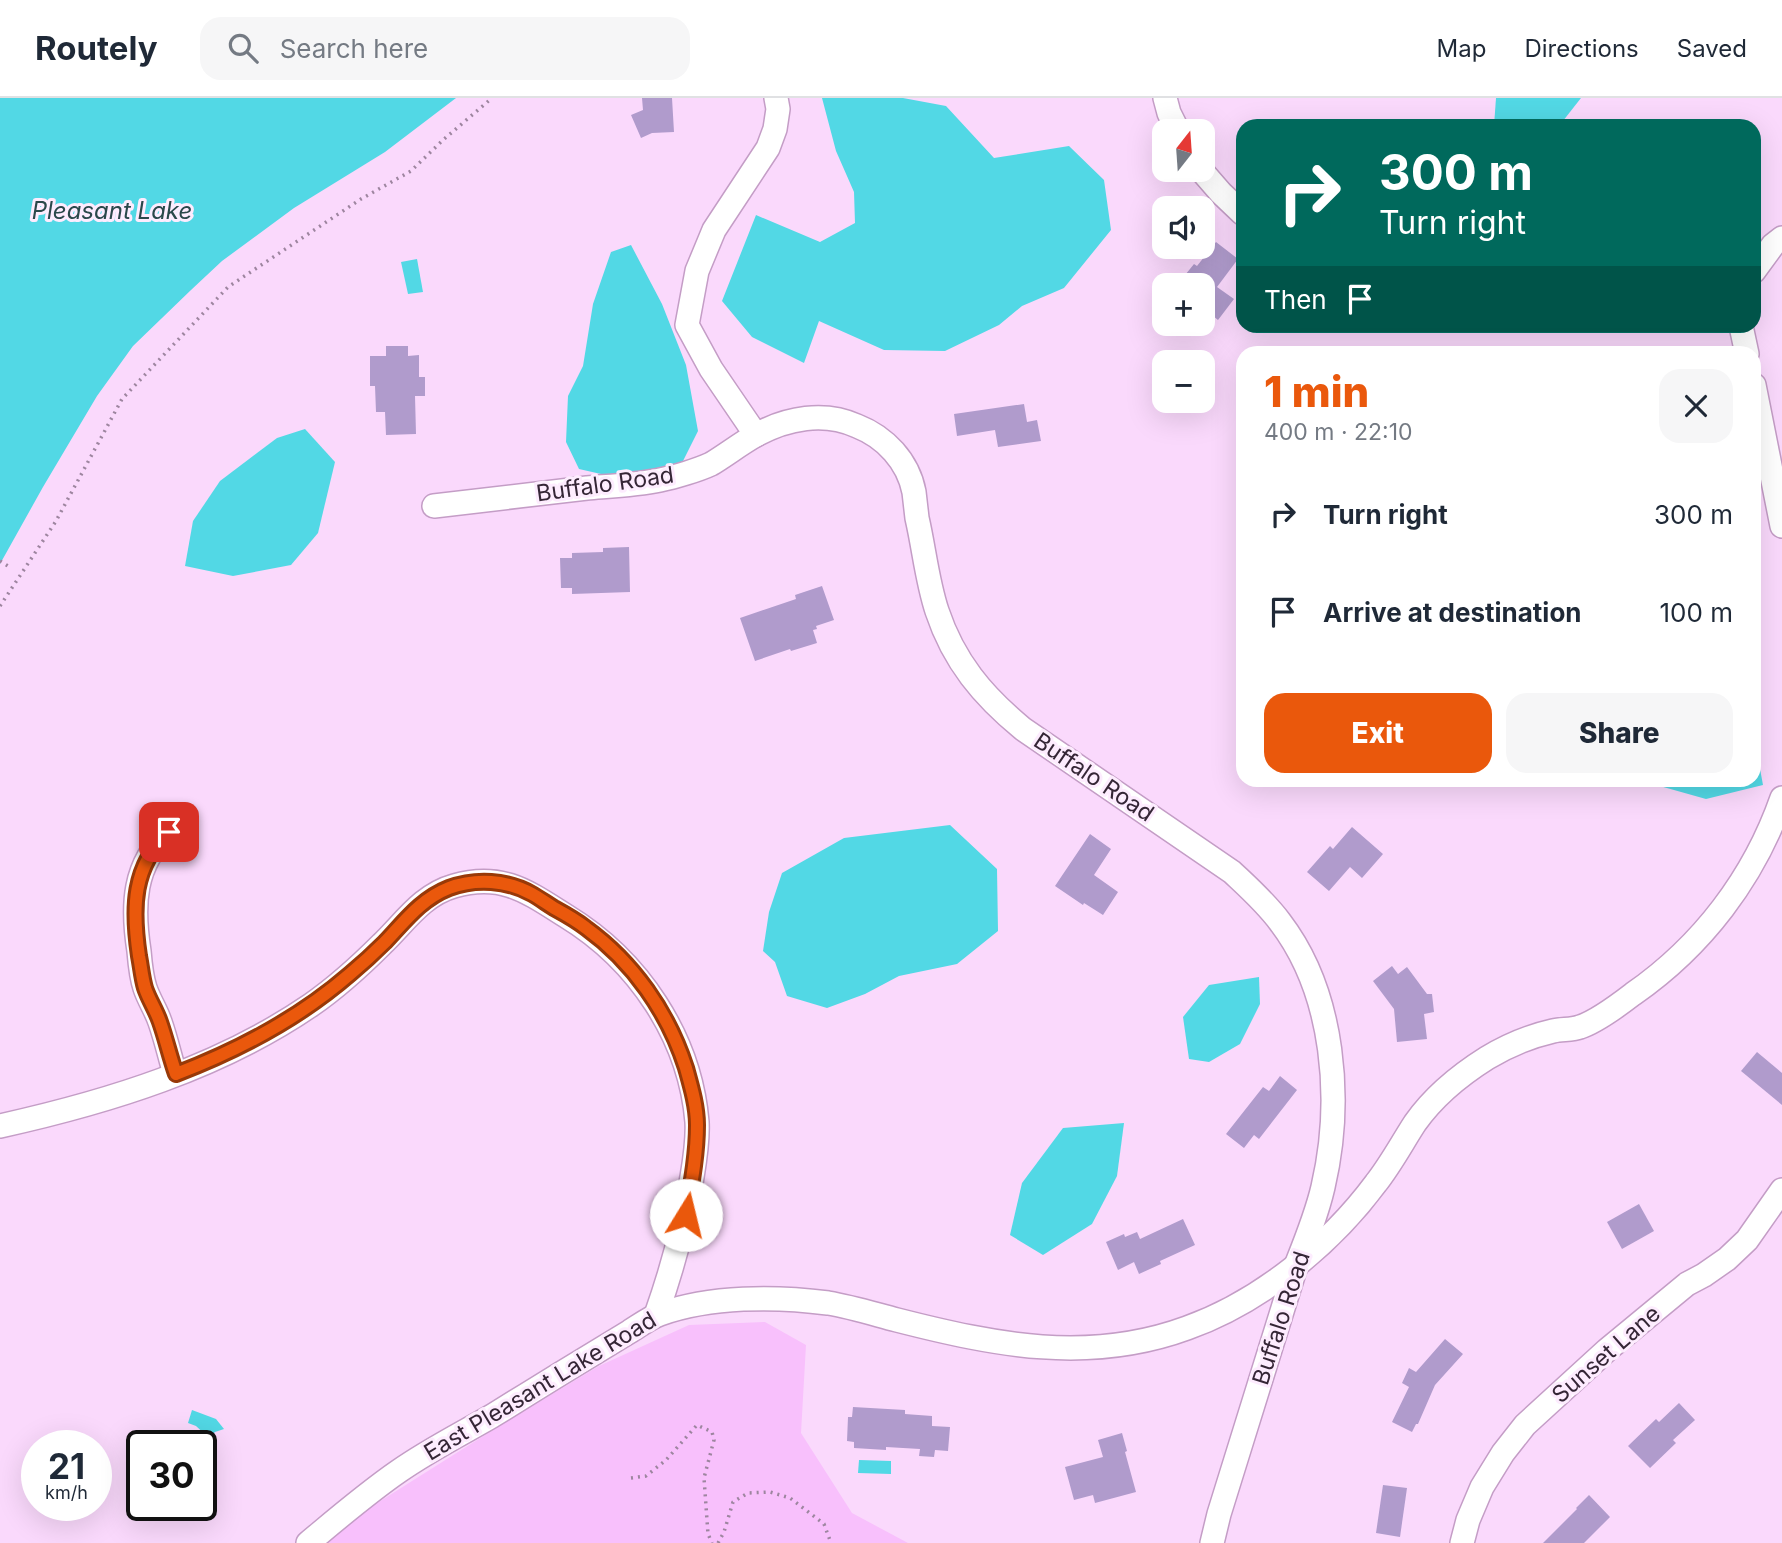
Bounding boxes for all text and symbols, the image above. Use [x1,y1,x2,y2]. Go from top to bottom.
search box [200,17,690,80]
text: Routely [35,28,158,68]
icon: search [224,29,262,67]
text: Search here [280,33,428,64]
text: Map [1437,34,1486,63]
text: Directions [1524,34,1639,63]
text: Saved [1677,34,1747,63]
north arrow [1152,119,1214,182]
map controls [1152,119,1215,413]
text: 300 m [1379,143,1533,202]
icon: right [1264,147,1355,238]
water label: Pleasant Lake [32,196,192,225]
button: sound [1152,196,1215,259]
text: Turn right [1379,203,1526,242]
button: + [1152,273,1215,336]
icon: arrive [1341,280,1379,318]
text: Then [1264,284,1327,315]
button: − [1152,350,1215,413]
text: 1 min [1264,366,1369,417]
button: close [1659,369,1733,443]
text: 400 m · 22:10 [1264,418,1413,446]
street label: Buffalo Road [534,460,676,508]
icon: right [1264,495,1302,533]
text: Turn right [1323,499,1448,530]
text: 300 m [1654,499,1733,530]
icon: arrive [1264,593,1302,631]
text: Arrive at destination [1323,597,1582,628]
text: 100 m [1660,597,1733,628]
button: Exit [1264,693,1492,773]
button: Share [1506,693,1733,773]
street label: Buffalo Road [1029,727,1159,827]
pin [139,802,199,862]
icon: arrive [150,813,188,851]
position arrow [649,1178,723,1252]
street label: Buffalo Road [1246,1248,1316,1388]
street label: Sunset Lane [1546,1299,1666,1409]
street label: East Pleasant Lake Road [419,1306,661,1466]
speed limit sign: 30 [126,1430,217,1521]
text: 21 [48,1445,85,1487]
text: km/h [45,1482,88,1503]

